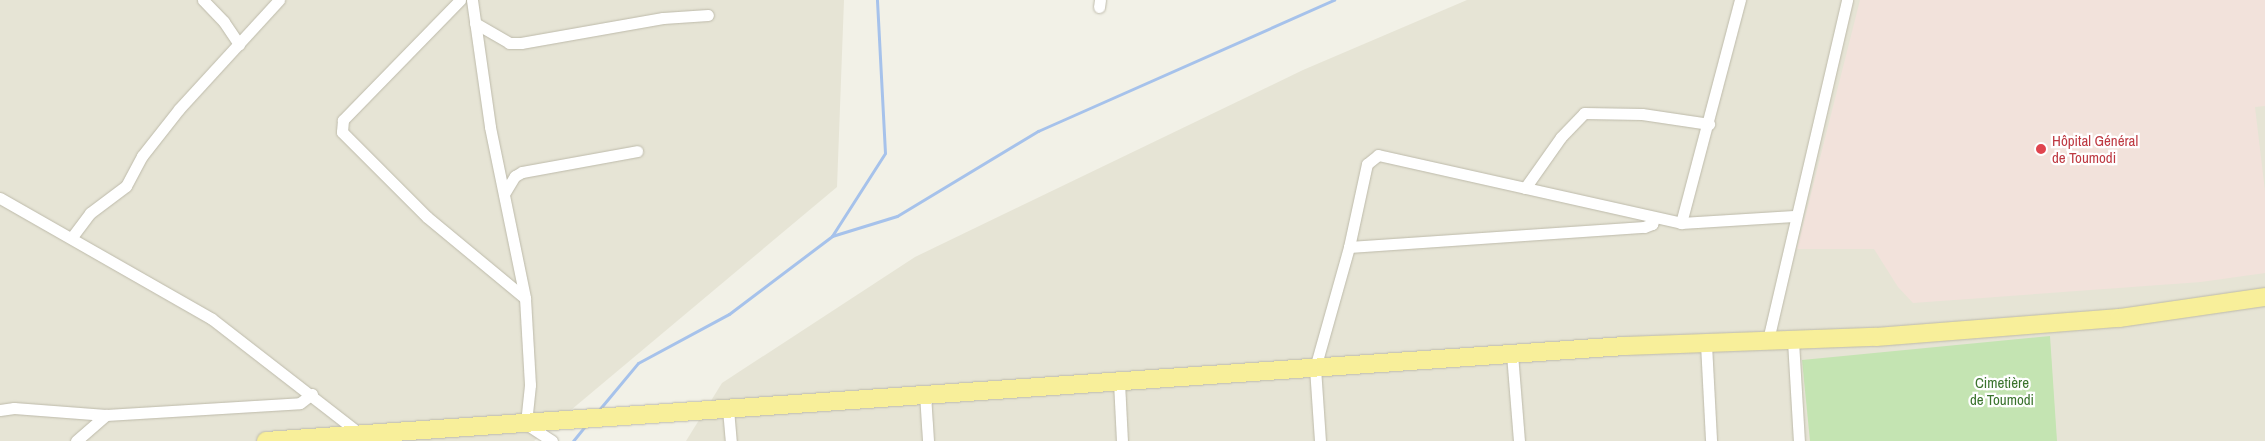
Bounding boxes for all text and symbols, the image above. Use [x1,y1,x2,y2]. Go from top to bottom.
place label: Hôpital Général de Toumodi [2052,131,2138,166]
marker: Hôpital Général de Toumodi [2034,142,2048,156]
park label: Cimetière de Toumodi [1970,373,2034,408]

